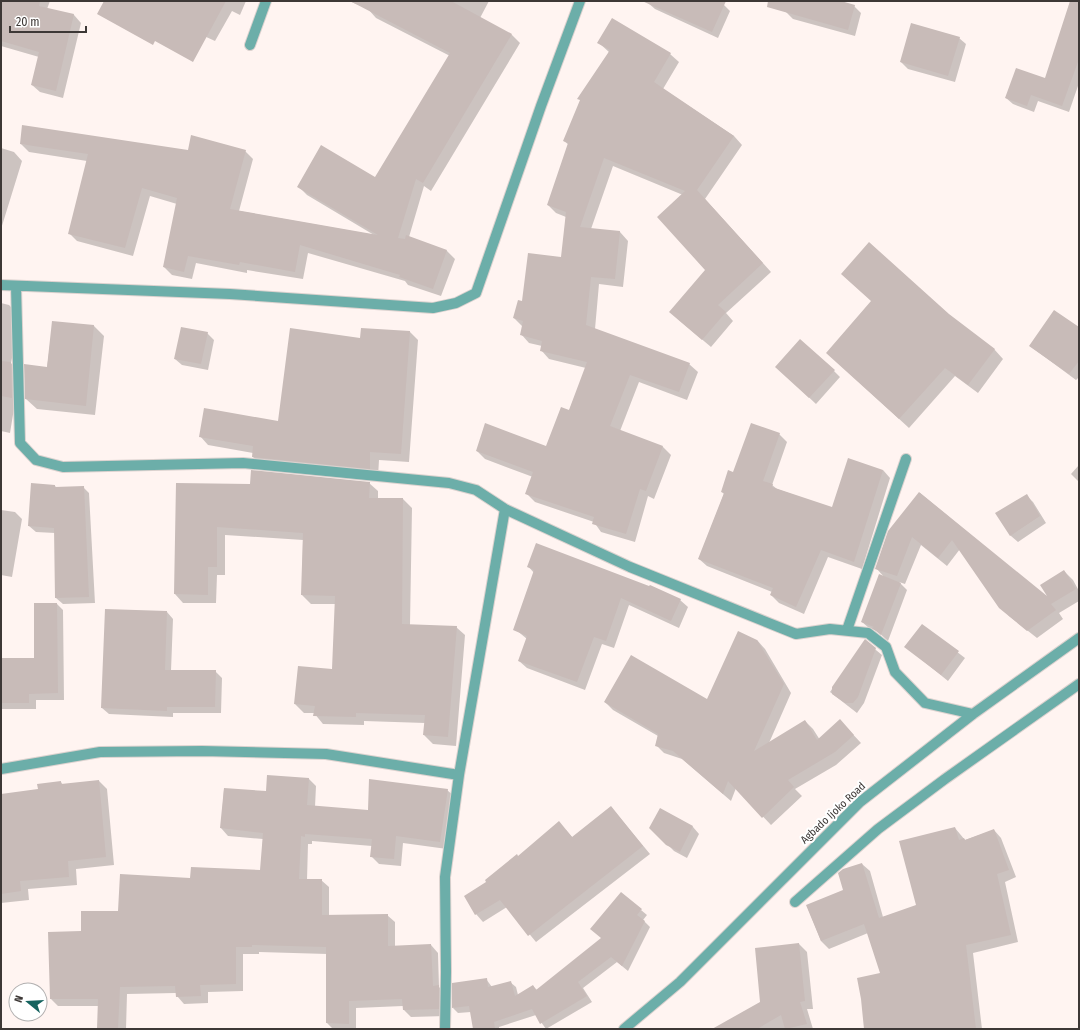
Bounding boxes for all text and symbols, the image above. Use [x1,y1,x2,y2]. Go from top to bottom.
scale bar [10,8,86,34]
text: 20 m [16,15,40,29]
street label: Agbado Ijoko Road [798,780,868,846]
north arrow [8,982,48,1022]
text: N [12,994,26,1004]

